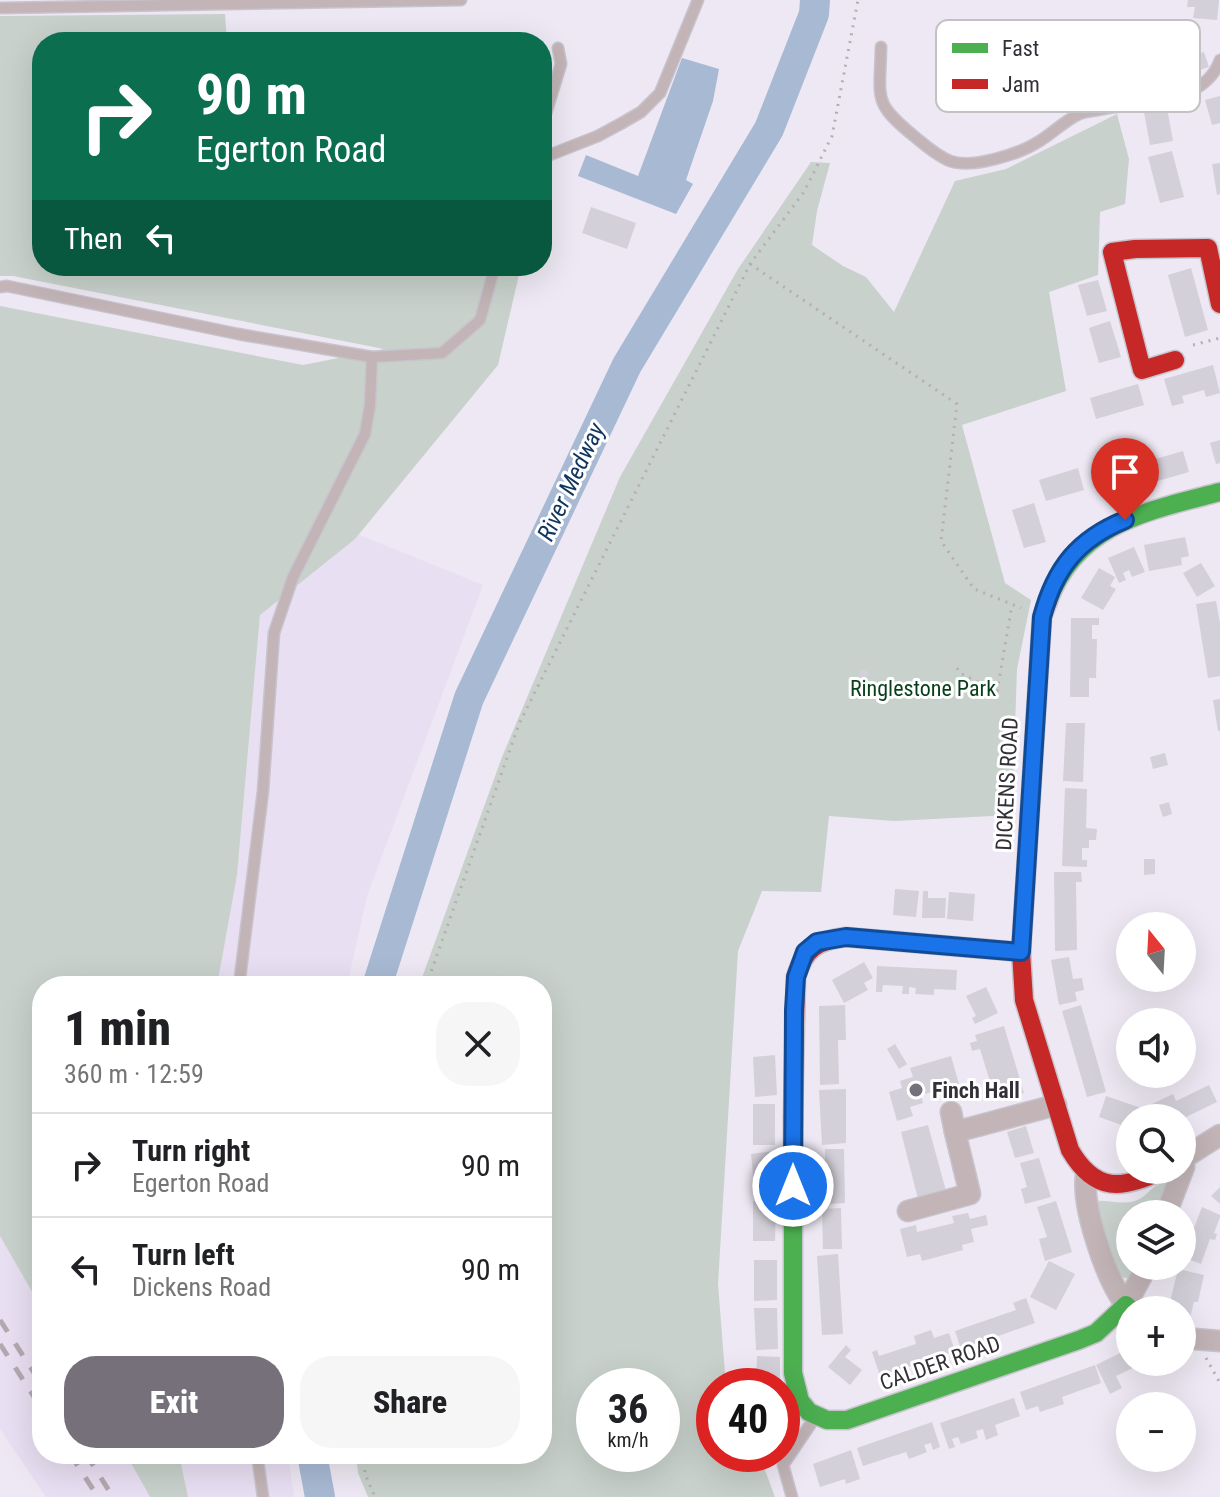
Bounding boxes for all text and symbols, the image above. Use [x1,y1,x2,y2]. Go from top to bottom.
legend [936,20,1200,112]
text: Fast [1002,36,1039,61]
text: 90 m [196,62,307,128]
icon: right [64,64,168,168]
text: Jam [1002,72,1040,97]
text: Egerton Road [196,129,386,171]
icon: left [139,216,183,260]
text: Then [64,221,123,256]
water label: River Medway [532,417,611,545]
pin [1091,438,1159,520]
icon: arrive [1103,450,1147,494]
park label: Ringlestone Park [850,676,996,701]
street label: DICKENS ROAD [991,717,1023,851]
north arrow [1116,912,1196,992]
map controls [1116,912,1196,1472]
text: 1 min [64,1000,171,1057]
button: close [436,1002,520,1086]
button: sound [1116,1008,1196,1088]
text: 360 m · 12:59 [64,1059,204,1089]
place label: Finch Hall [932,1078,1020,1103]
marker: Finch Hall [907,1081,925,1099]
button: search [1116,1104,1196,1184]
text: Turn right [132,1133,250,1168]
icon: right [64,1143,108,1187]
position arrow [751,1144,835,1228]
text: 90 m [461,1148,520,1183]
text: Egerton Road [132,1168,270,1198]
button: layers [1116,1200,1196,1280]
text: Turn left [132,1237,235,1272]
icon: left [64,1247,108,1291]
text: 90 m [461,1252,520,1287]
text: Dickens Road [132,1272,271,1302]
button: + [1116,1296,1196,1376]
street label: CALDER ROAD [876,1331,1004,1395]
button: Exit [64,1356,284,1448]
button: Share [300,1356,520,1448]
speed limit sign: 40 [696,1368,800,1472]
text: 36 [608,1386,648,1433]
button: − [1116,1392,1196,1472]
text: km/h [607,1428,649,1452]

